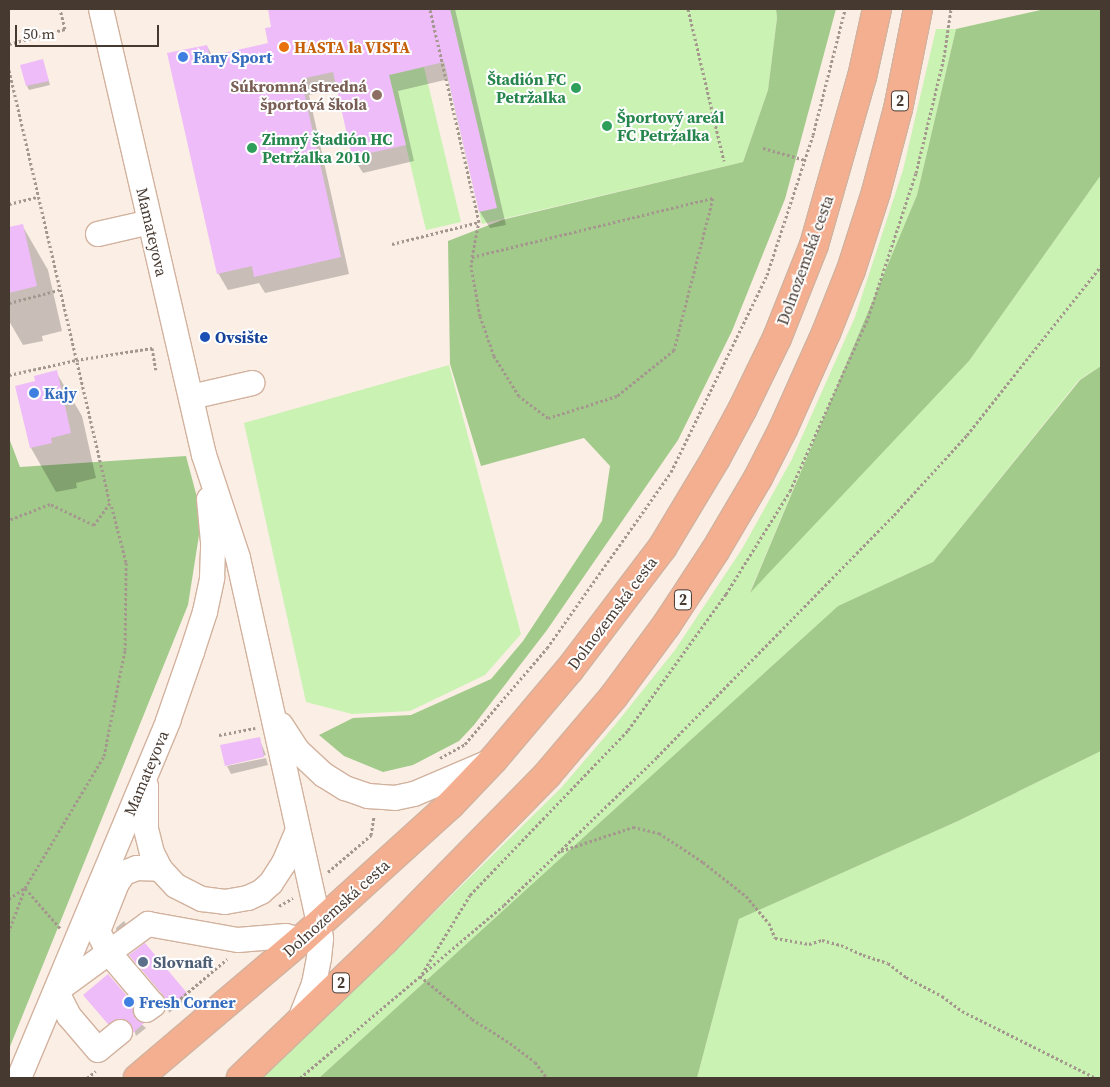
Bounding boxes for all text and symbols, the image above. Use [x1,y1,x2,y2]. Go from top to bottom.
scale bar [18,15,161,47]
text: 50 m [23,23,55,44]
place label: HASTA la VISTA [294,37,410,57]
marker: HASTA la VISTA [278,41,290,53]
place label: Fany Sport [193,47,272,67]
marker: Fany Sport [177,51,189,63]
place label: Štadión FC Petržalka [487,69,566,107]
place label: Súkromná stredná športová škola [231,76,367,114]
marker: Štadión FC Petržalka [570,82,582,94]
road number: 2 [890,88,910,114]
marker: Súkromná stredná športová škola [371,89,383,101]
place label: Športový areál FC Petržalka [617,107,724,145]
marker: Športový areál FC Petržalka [601,120,613,132]
place label: Zimný štadión HC Petržalka 2010 [262,129,392,167]
marker: Zimný štadión HC Petržalka 2010 [246,142,258,154]
street label: Mamateyova [132,186,172,278]
street label: Dolnozemská cesta [773,192,837,328]
place label: Ovsište [215,327,268,347]
marker: Ovsište [199,331,211,343]
place label: Kajy [44,383,77,403]
marker: Kajy [28,387,40,399]
street label: Dolnozemská cesta [563,553,661,673]
road number: 2 [673,588,693,612]
street label: Mamateyova [119,728,173,818]
street label: Dolnozemská cesta [279,855,393,961]
place label: Slovnaft [153,952,213,972]
marker: Slovnaft [137,956,149,968]
road number: 2 [331,970,351,996]
place label: Fresh Corner [139,992,236,1012]
marker: Fresh Corner [123,996,135,1008]

